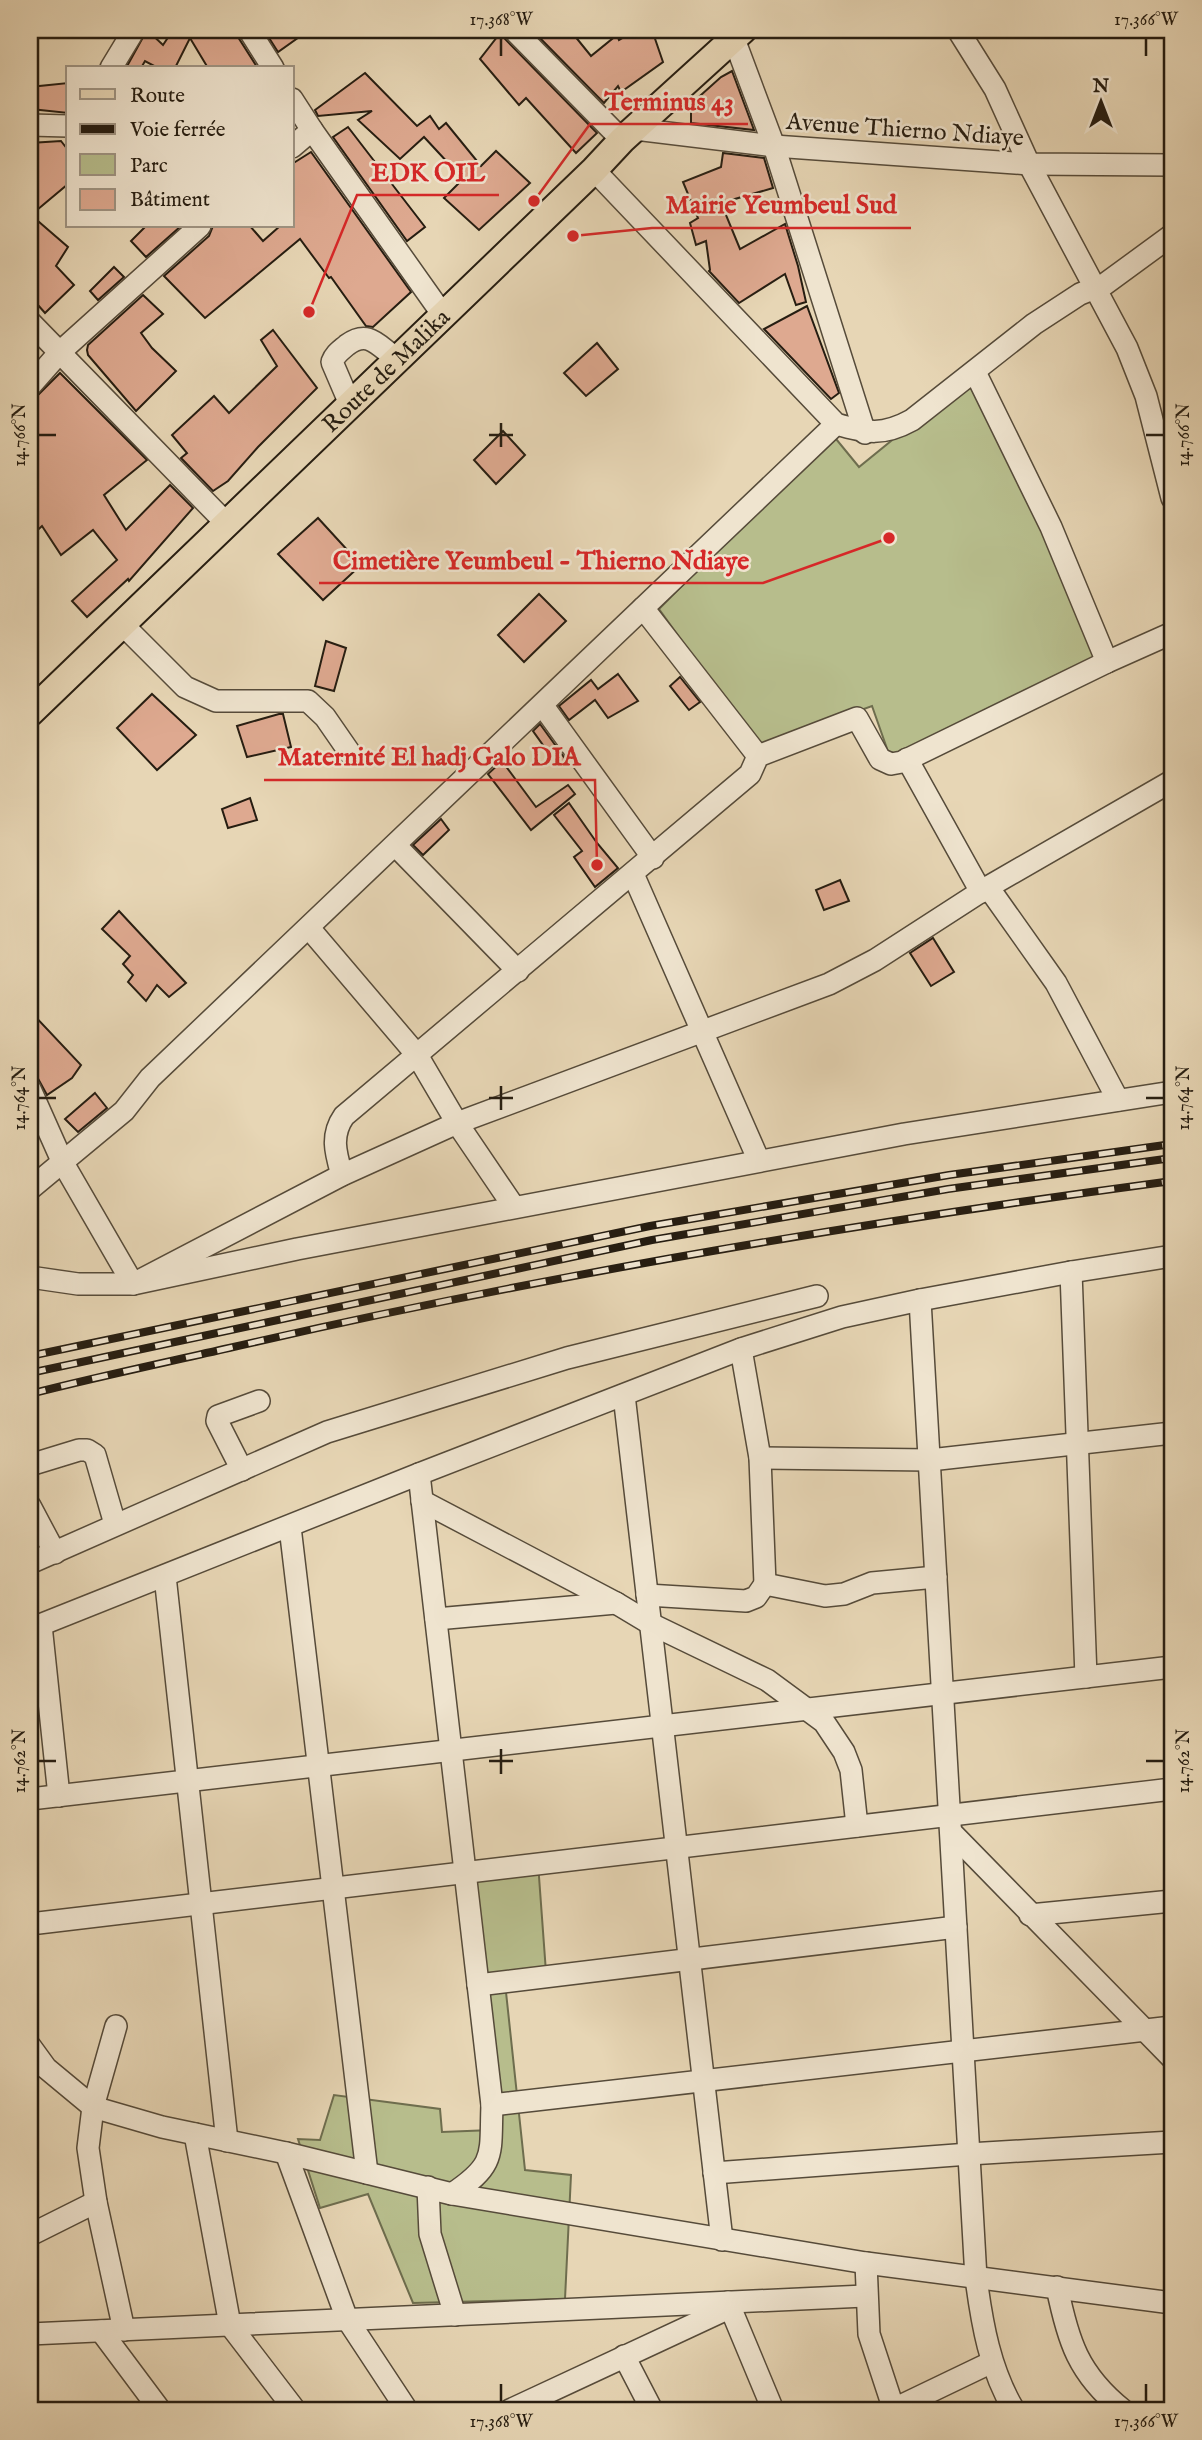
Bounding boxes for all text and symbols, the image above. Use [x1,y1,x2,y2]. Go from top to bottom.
text: 17.368°W [469,9,533,32]
text: 17.366°W [1114,9,1179,32]
legend [66,66,294,228]
north arrow [1066,66,1136,136]
text: N [1092,75,1110,99]
callout: Terminus 43 [590,77,748,124]
text: Route [130,83,185,110]
text: Terminus 43 [603,86,734,119]
street label: Avenue Thierno Ndiaye [784,107,1025,154]
text: Voie ferrée [129,117,226,144]
callout: EDK OIL [357,148,499,195]
text: Parc [130,153,168,180]
text: EDK OIL [371,157,486,190]
callout: Mairie Yeumbeul Sud [652,181,911,228]
text: Bâtiment [130,187,210,214]
text: Mairie Yeumbeul Sud [665,189,898,222]
street label: Route de Malika [316,302,458,440]
text: 14.766°N [9,403,32,467]
text: 14.766°N [1173,403,1196,467]
callout: Cimetière Yeumbeul - Thierno Ndiaye [319,536,763,583]
text: Cimetière Yeumbeul - Thierno Ndiaye [333,545,749,578]
callout: Maternité El hadj Galo DIA [264,733,595,780]
text: Maternité El hadj Galo DIA [278,741,582,774]
text: 14.764°N [9,1065,32,1130]
text: 14.764°N [1173,1065,1196,1130]
text: 14.762°N [9,1728,32,1793]
text: 14.762°N [1173,1728,1196,1793]
text: 17.368°W [469,2411,533,2434]
text: 17.366°W [1114,2411,1179,2434]

